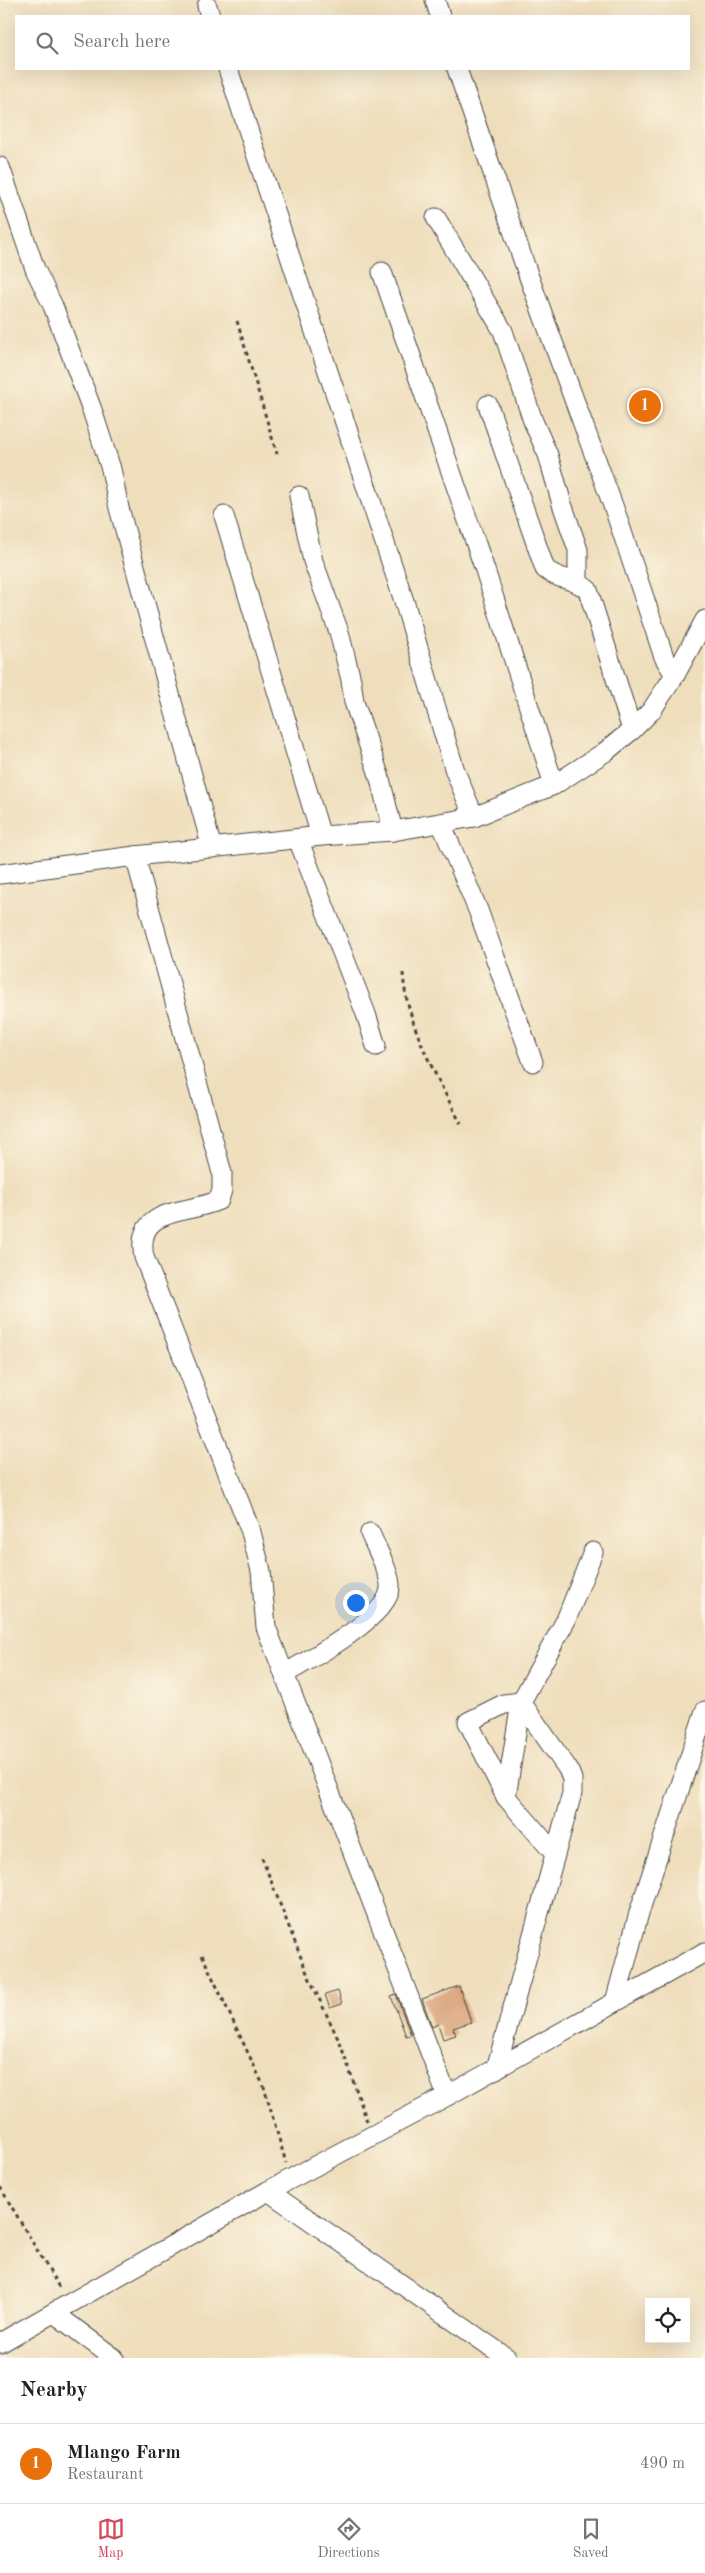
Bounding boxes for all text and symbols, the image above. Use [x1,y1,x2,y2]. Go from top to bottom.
search box [15,15,690,70]
icon: search [33,29,61,57]
text: Search here [73,33,170,52]
pin: 1 [629,387,661,425]
your location [343,1590,369,1616]
map controls [645,2298,690,2343]
button: locate [645,2298,690,2343]
text: Nearby [20,2380,88,2401]
text: Mlango Farm [67,2444,181,2463]
text: 1 [31,2456,41,2472]
text: 490 m [640,2456,685,2472]
text: Restaurant [67,2467,144,2483]
tab: Map [97,2515,125,2562]
tab: Directions [318,2515,380,2562]
tab: Saved [573,2515,608,2562]

